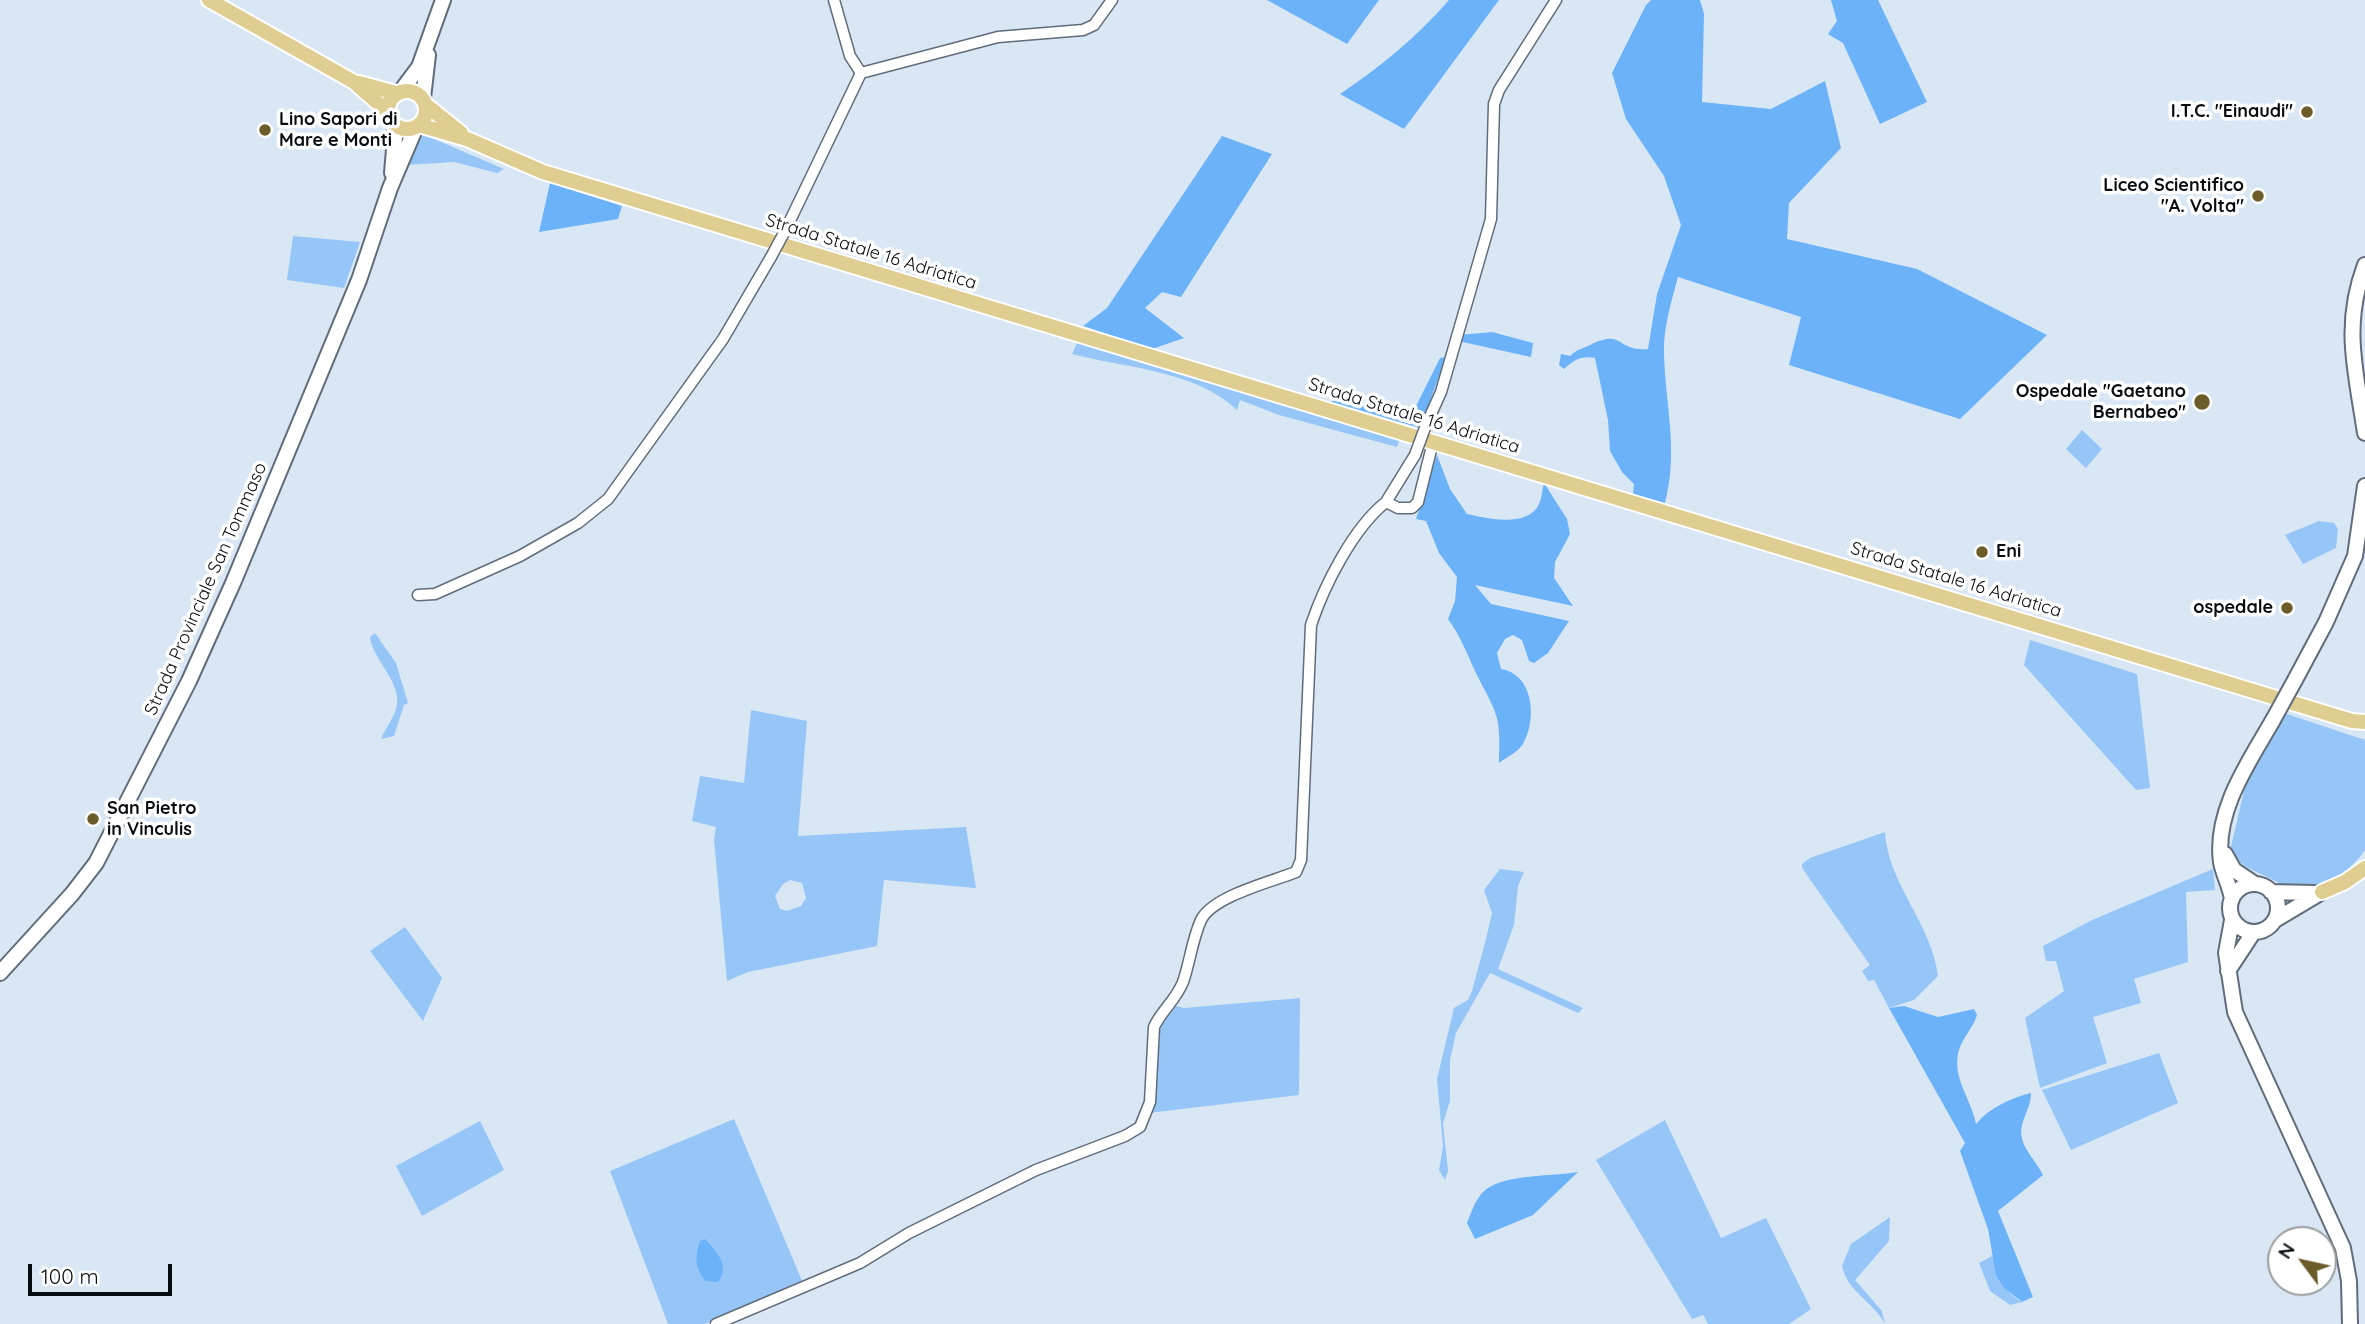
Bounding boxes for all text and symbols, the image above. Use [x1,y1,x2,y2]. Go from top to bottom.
place label: I.T.C. "Einaudi" [2171,101,2293,123]
marker: I.T.C. "Einaudi" [2299,104,2315,120]
place label: Lino Sapori di Mare e Monti [279,109,398,152]
marker: Lino Sapori di Mare e Monti [257,122,273,138]
place label: Liceo Scientifico "A. Volta" [2103,175,2244,218]
marker: Liceo Scientifico "A. Volta" [2250,188,2266,204]
street label: Strada Statale 16 Adriatica [763,210,979,294]
street label: Strada Statale 16 Adriatica [1306,374,1522,458]
place label: Ospedale "Gaetano Bernabeo" [2016,381,2186,424]
marker: Ospedale "Gaetano Bernabeo" [2192,392,2212,412]
street label: Strada Provinciale San Tommaso [140,459,272,719]
street label: Strada Statale 16 Adriatica [1848,538,2064,622]
place label: Eni [1996,541,2021,563]
marker: Eni [1974,544,1990,560]
place label: ospedale [2193,597,2273,619]
marker: ospedale [2279,600,2295,616]
place label: San Pietro in Vinculis [107,798,197,840]
marker: San Pietro in Vinculis [85,811,101,827]
north arrow [2267,1226,2337,1296]
text: N [2272,1238,2300,1263]
scale bar [32,1250,175,1294]
text: 100 m [41,1263,99,1289]

